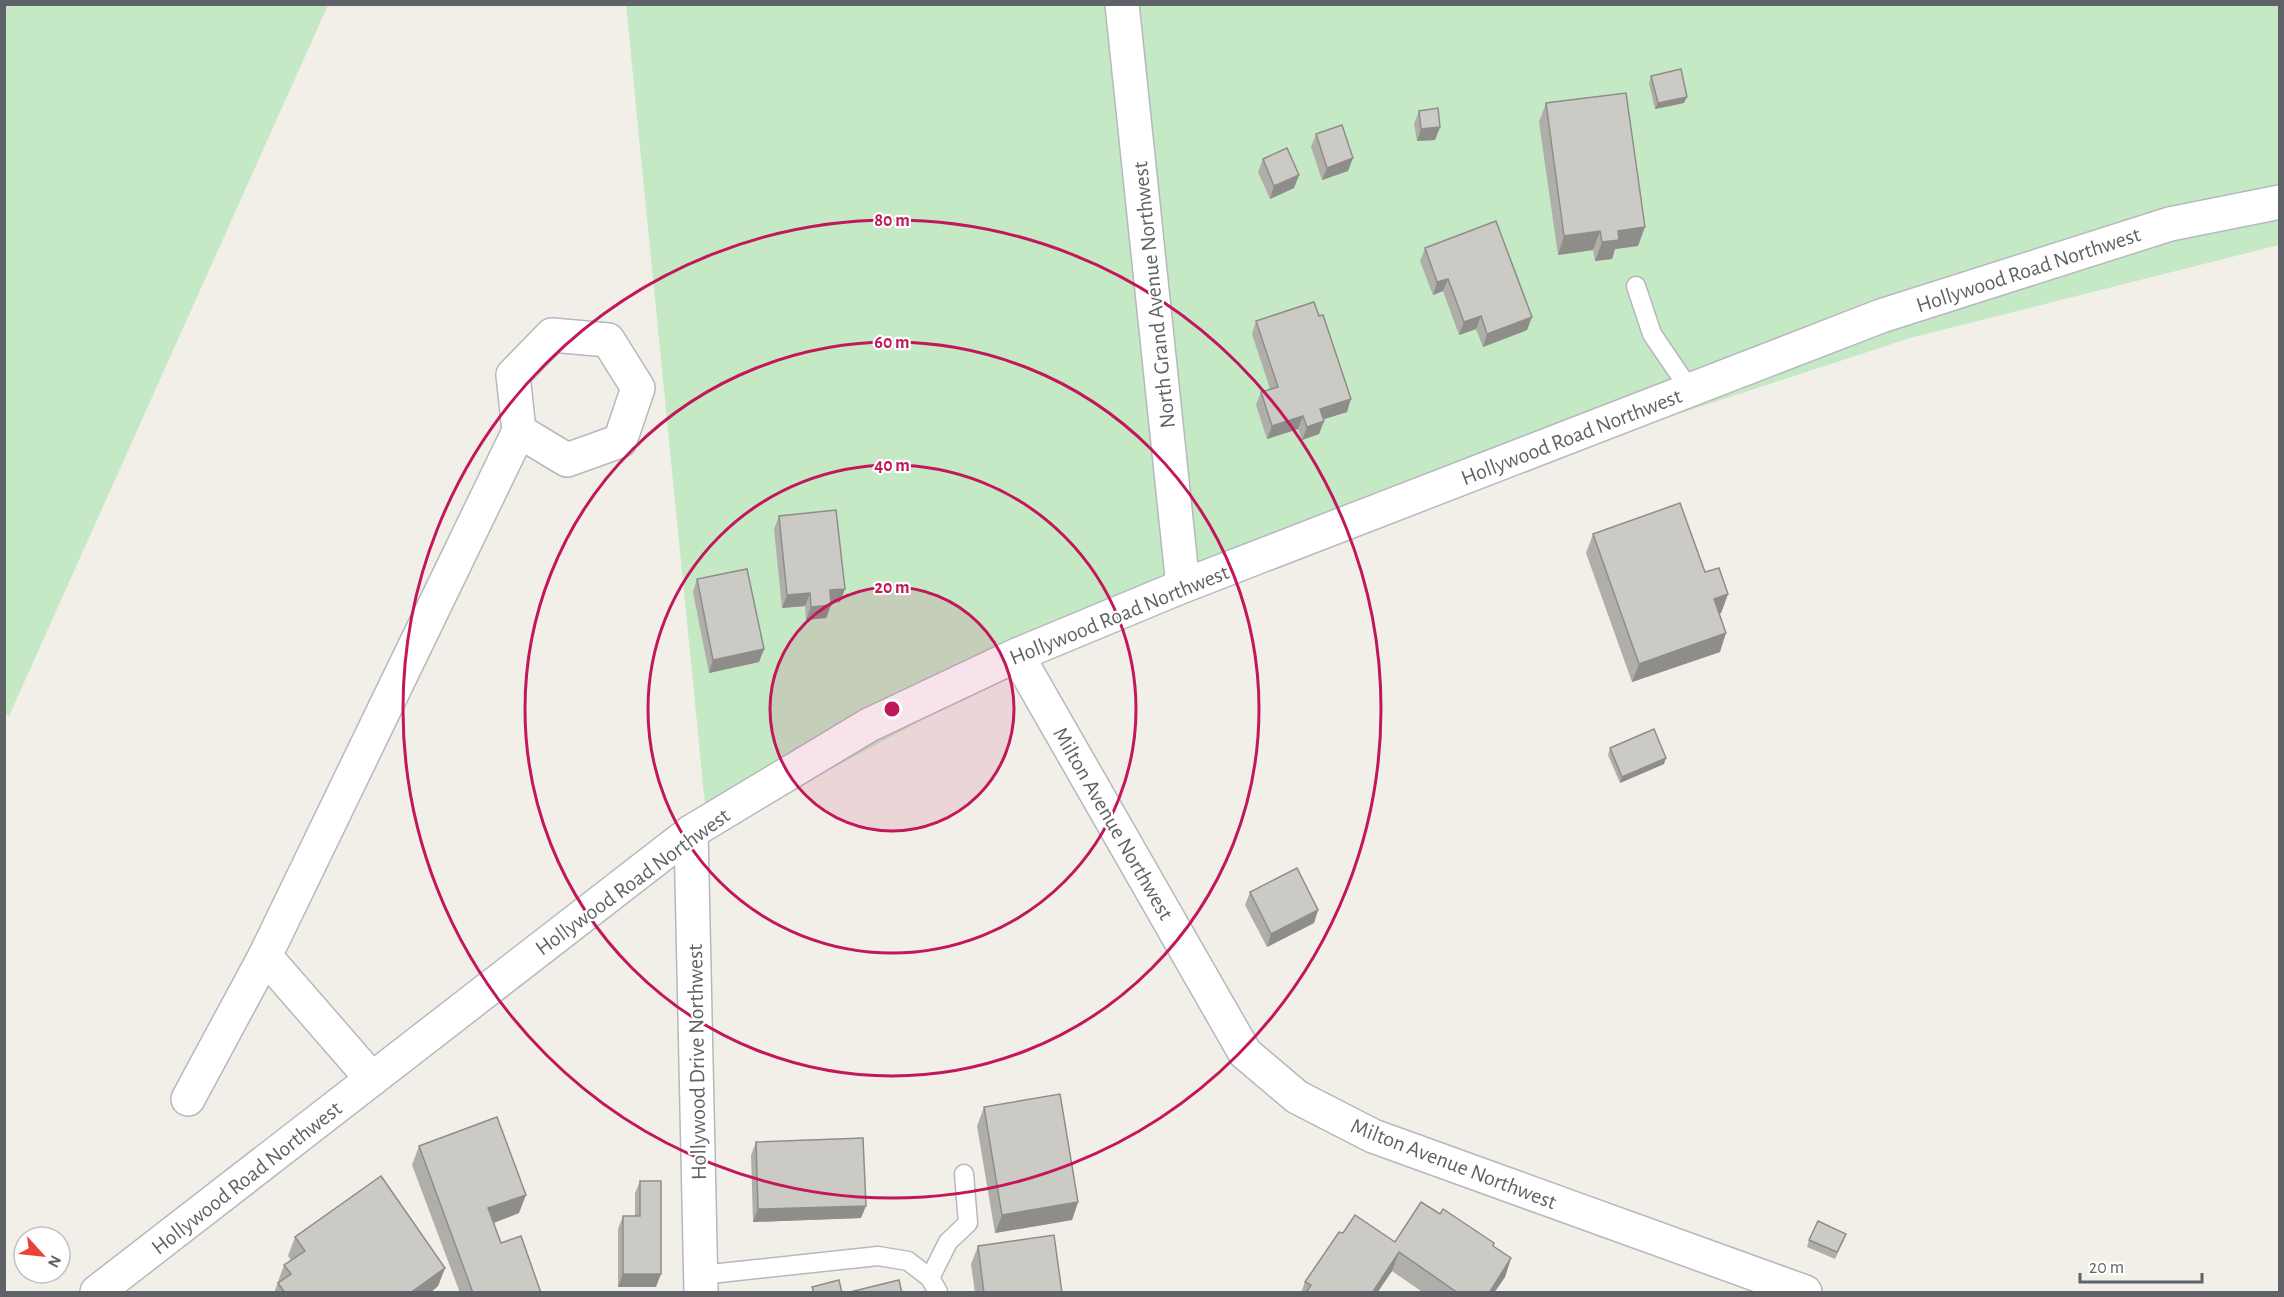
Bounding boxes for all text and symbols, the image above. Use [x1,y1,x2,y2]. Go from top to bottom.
street label: North Grand Avenue Northwest [1129,160,1179,429]
text: 80 m [874,212,910,230]
street label: Hollywood Road Northwest [1913,223,2143,317]
text: 60 m [874,334,910,352]
street label: Hollywood Road Northwest [1458,385,1685,489]
text: 40 m [874,457,910,475]
street label: Hollywood Road Northwest [1007,561,1232,669]
text: 20 m [874,579,910,597]
centre of rings [882,699,902,719]
street label: Milton Avenue Northwest [1049,723,1177,924]
street label: Hollywood Road Northwest [531,804,734,960]
street label: Hollywood Drive Northwest [684,944,710,1180]
street label: Hollywood Road Northwest [148,1097,346,1259]
street label: Milton Avenue Northwest [1348,1115,1559,1213]
north arrow [12,1225,72,1285]
scale bar [2080,1246,2202,1284]
text: N [45,1253,64,1270]
text: 20 m [2089,1259,2124,1277]

